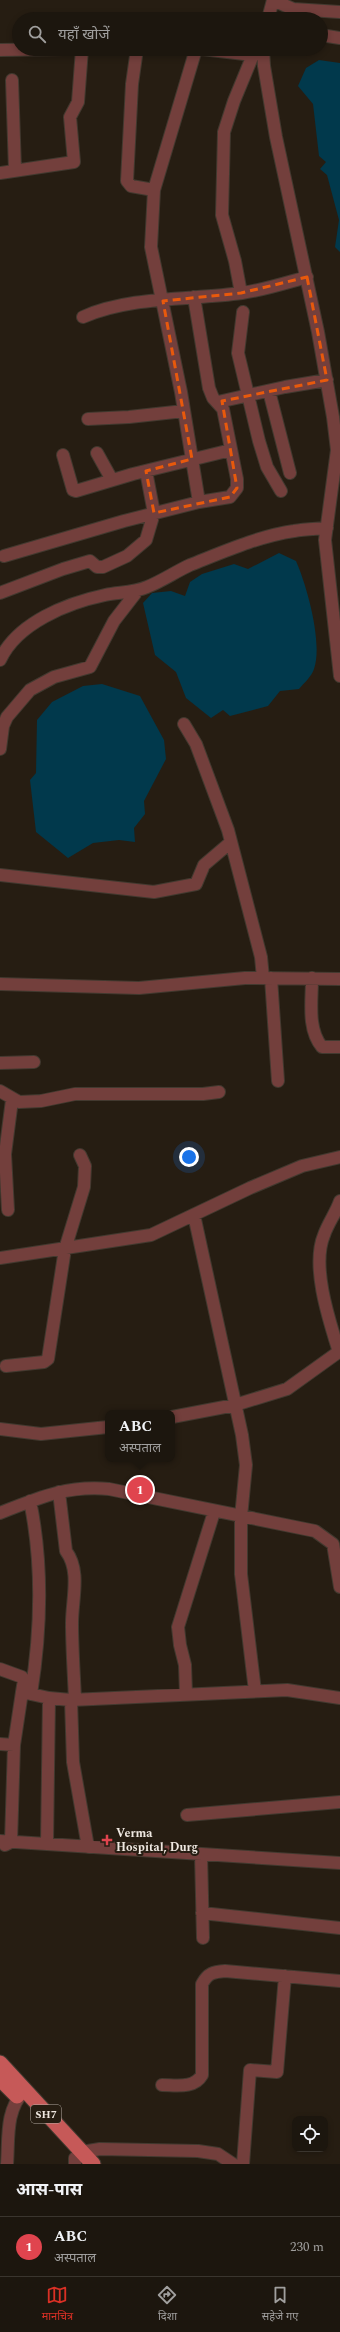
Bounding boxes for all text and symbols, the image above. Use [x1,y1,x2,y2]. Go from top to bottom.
search box [12,12,328,56]
icon: search [26,23,48,45]
text: यहाँ खोजें [58,23,110,46]
your location [179,1147,199,1167]
popup [105,1410,175,1462]
text: ABC [119,1415,152,1438]
text: अस्पताल [119,1438,161,1458]
pin: 1 [127,1475,153,1505]
place label: Verma Hospital, Durg [116,1824,198,1857]
marker: Verma Hospital, Durg [101,1834,113,1846]
road number: SH7 [31,2105,61,2123]
map controls [292,2116,328,2152]
button: locate [292,2116,328,2152]
text: आस-पास [16,2177,82,2203]
text: ABC [54,2225,87,2248]
text: 1 [25,2237,33,2257]
text: 230 m [290,2237,324,2257]
text: अस्पताल [54,2248,96,2268]
tab: मानचित्र [42,2284,73,2325]
tab: दिशा [156,2284,178,2325]
tab: सहेजे गए [262,2284,298,2325]

